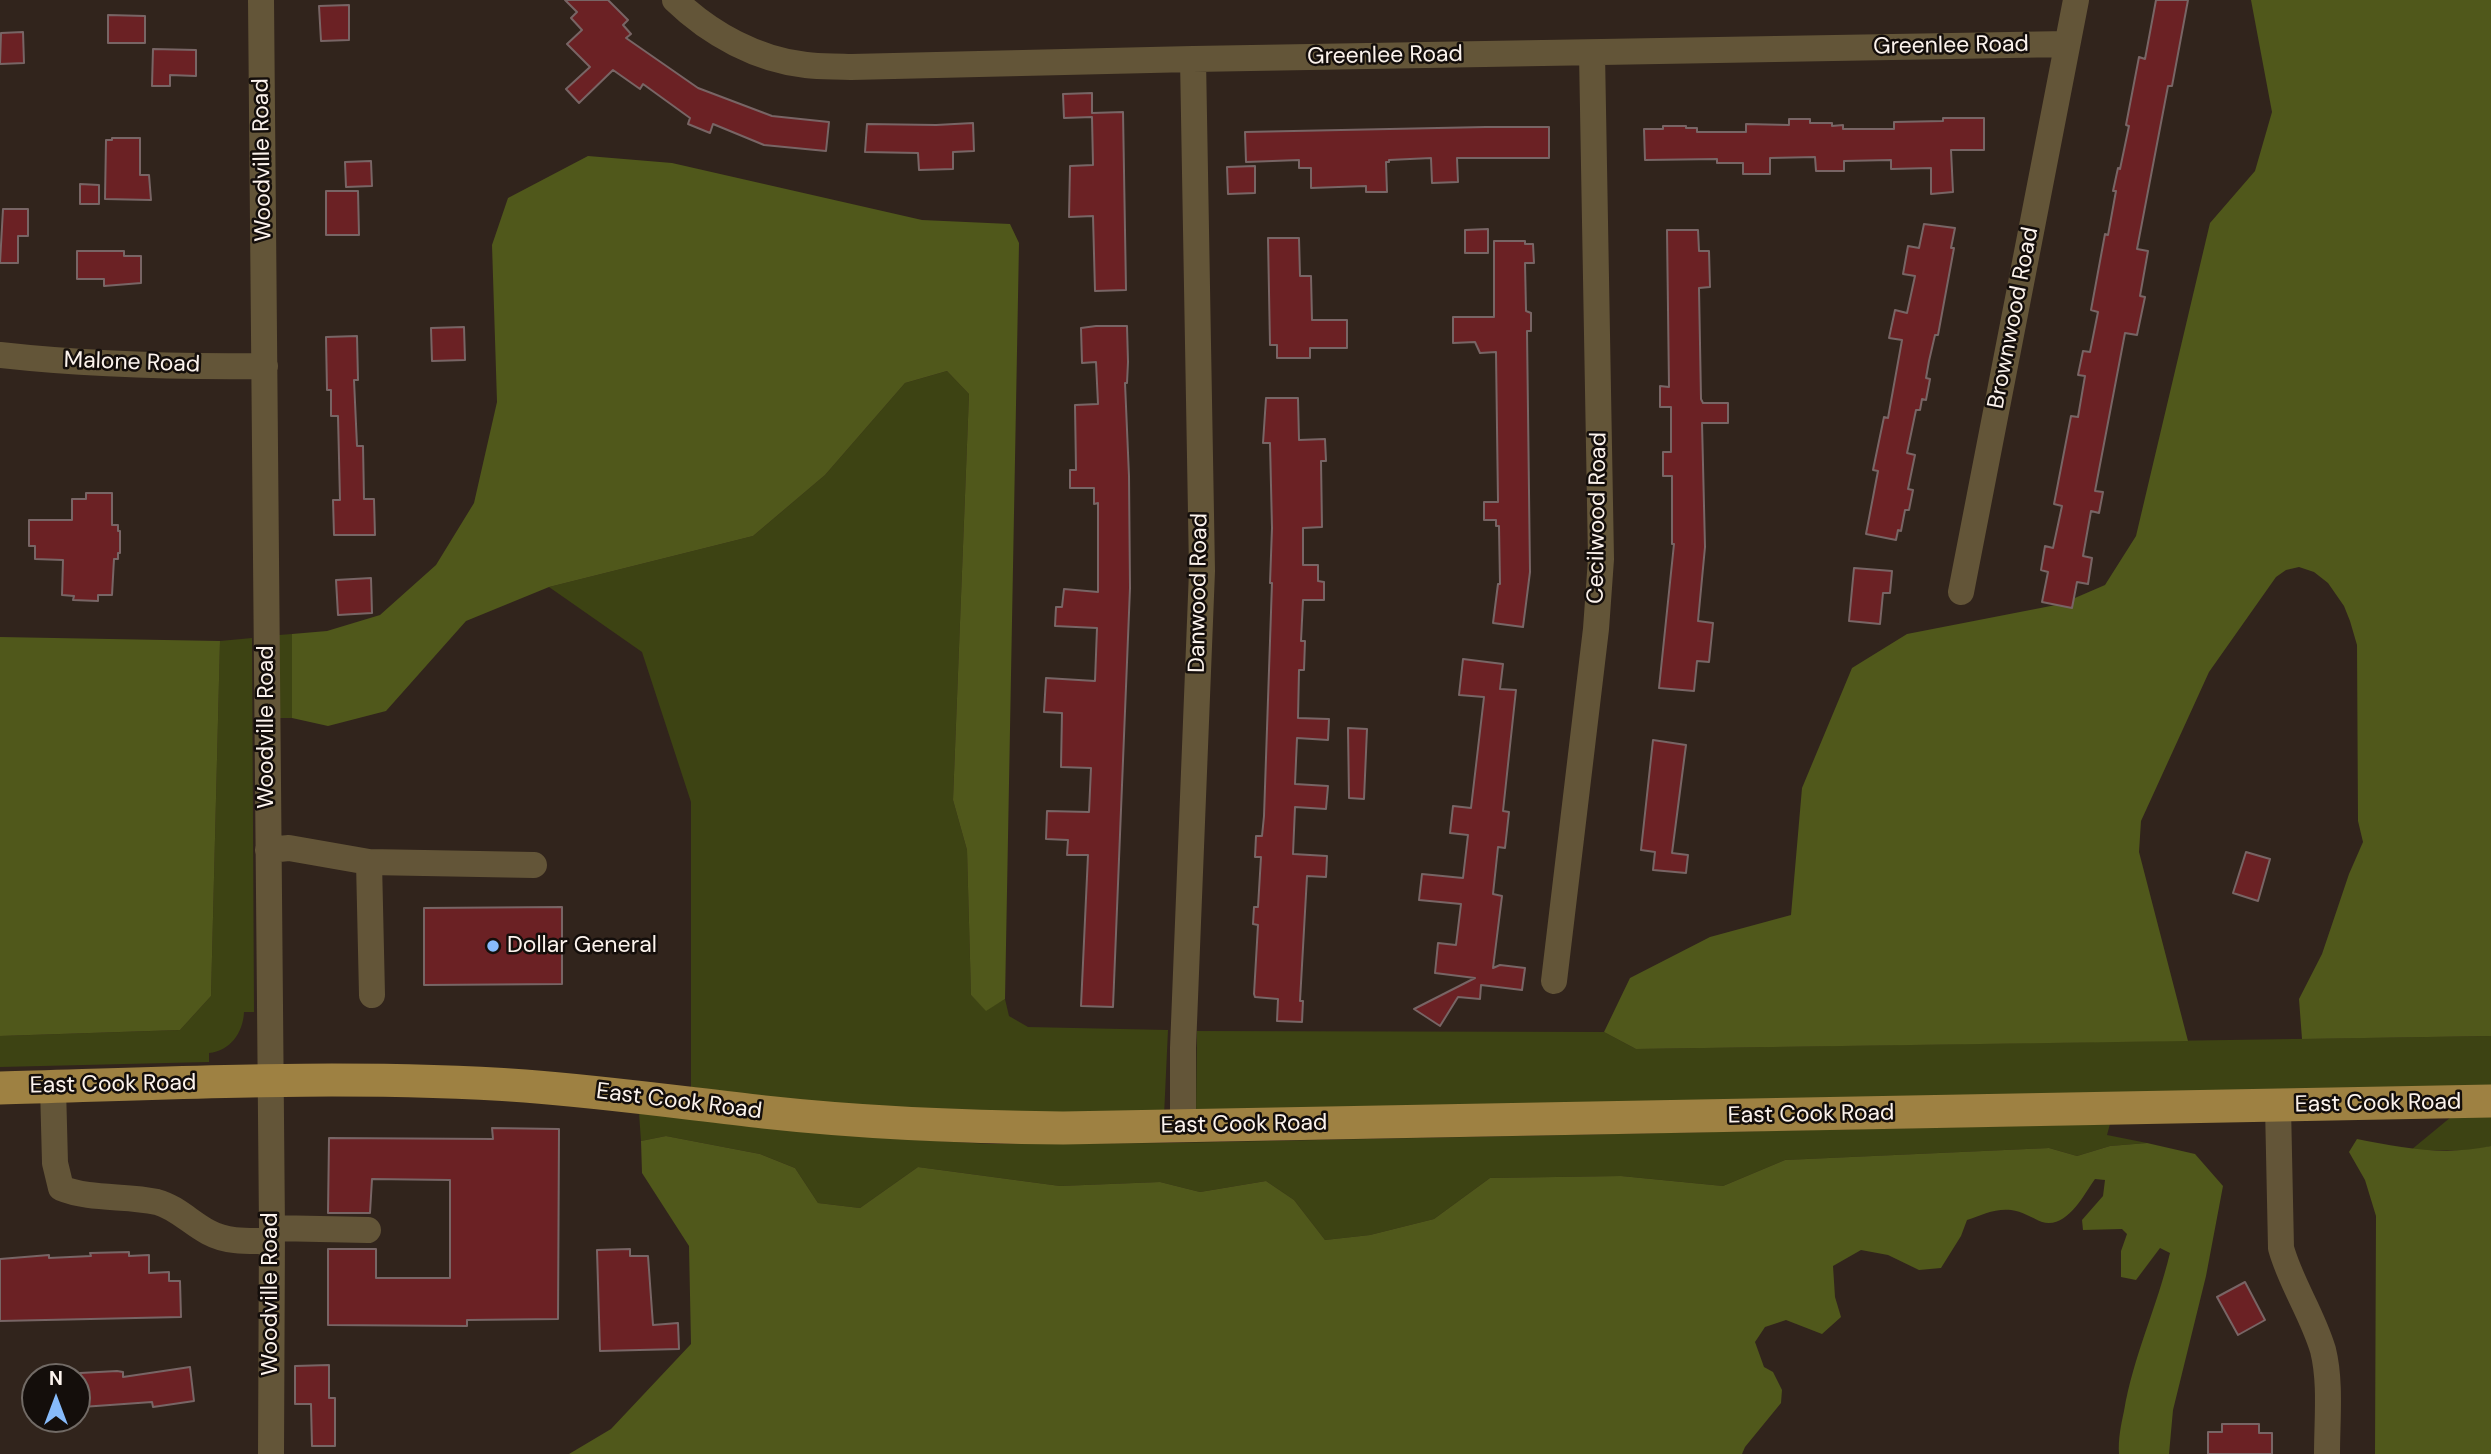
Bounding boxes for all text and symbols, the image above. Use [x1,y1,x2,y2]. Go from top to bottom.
street label: Greenlee Road [1873,31,2029,61]
street label: Greenlee Road [1307,41,1463,71]
street label: Woodville Road [248,78,278,242]
street label: Brownwood Road [1983,225,2045,411]
street label: Malone Road [63,347,201,379]
street label: Cecilwood Road [1583,432,1613,604]
street label: Danwood Road [1184,513,1214,673]
street label: Woodville Road [253,645,281,809]
place label: Dollar General [507,932,657,960]
marker: Dollar General [485,938,501,954]
street label: East Cook Road [29,1070,197,1100]
street label: East Cook Road [595,1078,763,1126]
street label: East Cook Road [2294,1089,2462,1119]
street label: East Cook Road [1727,1100,1895,1130]
street label: East Cook Road [1160,1110,1328,1140]
street label: Woodville Road [257,1212,285,1376]
north arrow [21,1363,91,1433]
text: N [49,1366,63,1391]

